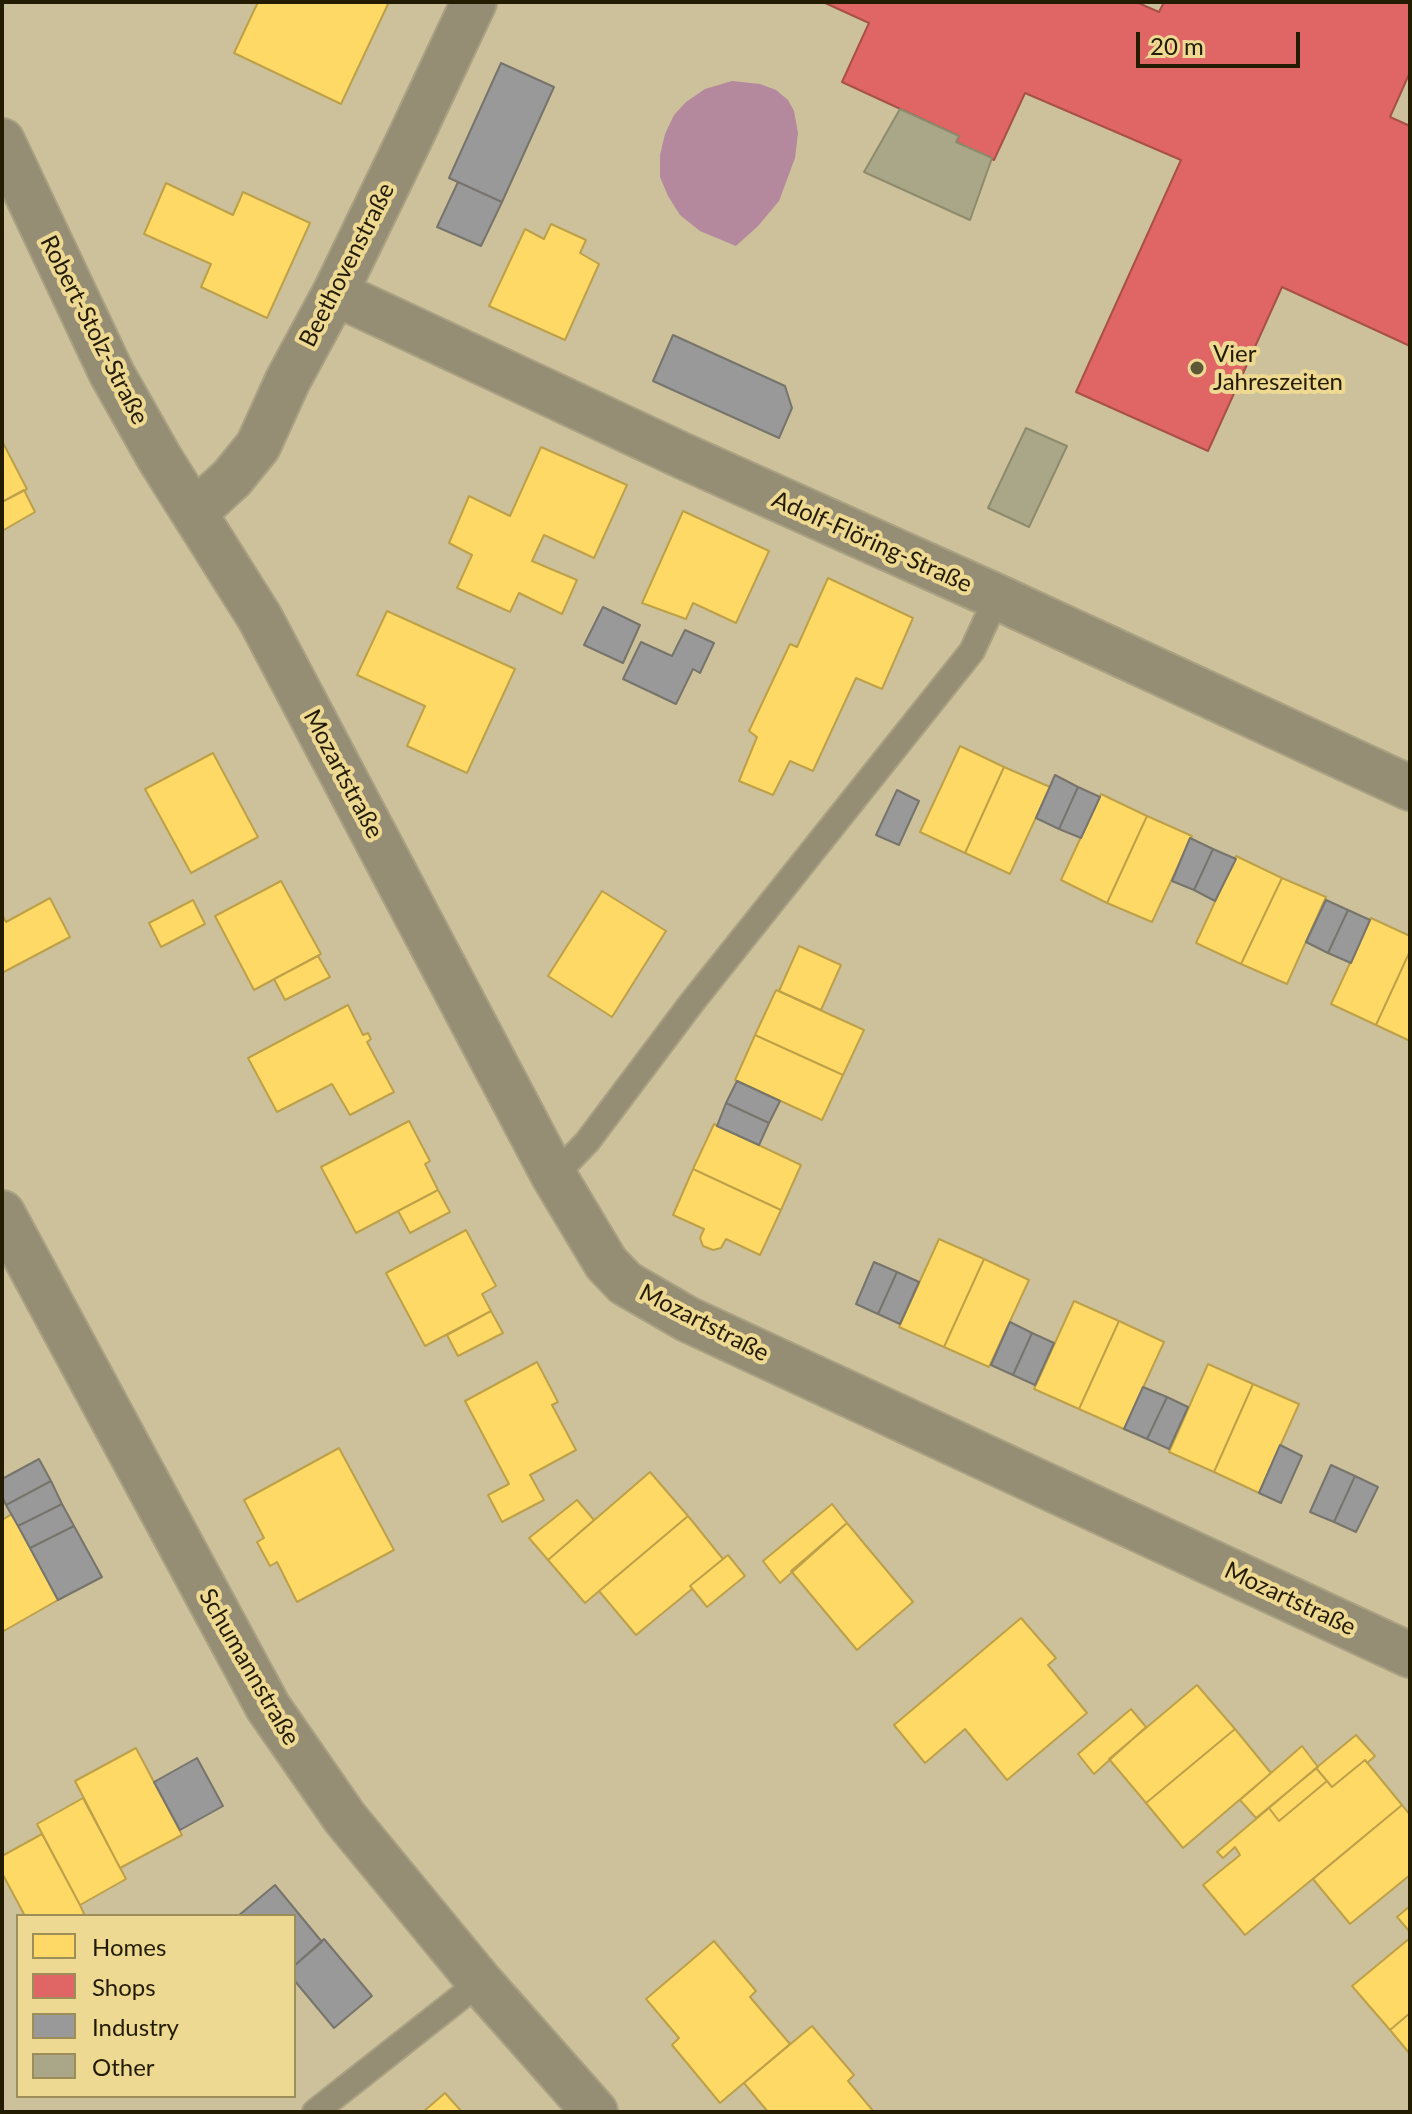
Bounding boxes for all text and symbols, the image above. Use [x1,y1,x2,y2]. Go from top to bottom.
scale bar [1140,16,1304,66]
text: 20 m [1150,31,1204,60]
street label: Beethovenstraße [293,178,401,352]
street label: Robert-Stolz-Straße [34,231,154,429]
place label: Vier Jahreszeiten [1213,340,1343,396]
marker: Vier Jahreszeiten [1188,359,1206,377]
street label: Adolf-Flöring-Straße [768,485,976,599]
street label: Mozartstraße [297,705,389,843]
street label: Mozartstraße [634,1278,774,1368]
street label: Mozartstraße [1220,1556,1360,1642]
street label: Schumannstraße [193,1584,305,1750]
legend [16,1914,296,2098]
text: Homes [92,1932,166,1961]
text: Shops [92,1972,156,2001]
text: Industry [92,2012,179,2041]
text: Other [92,2052,155,2081]

